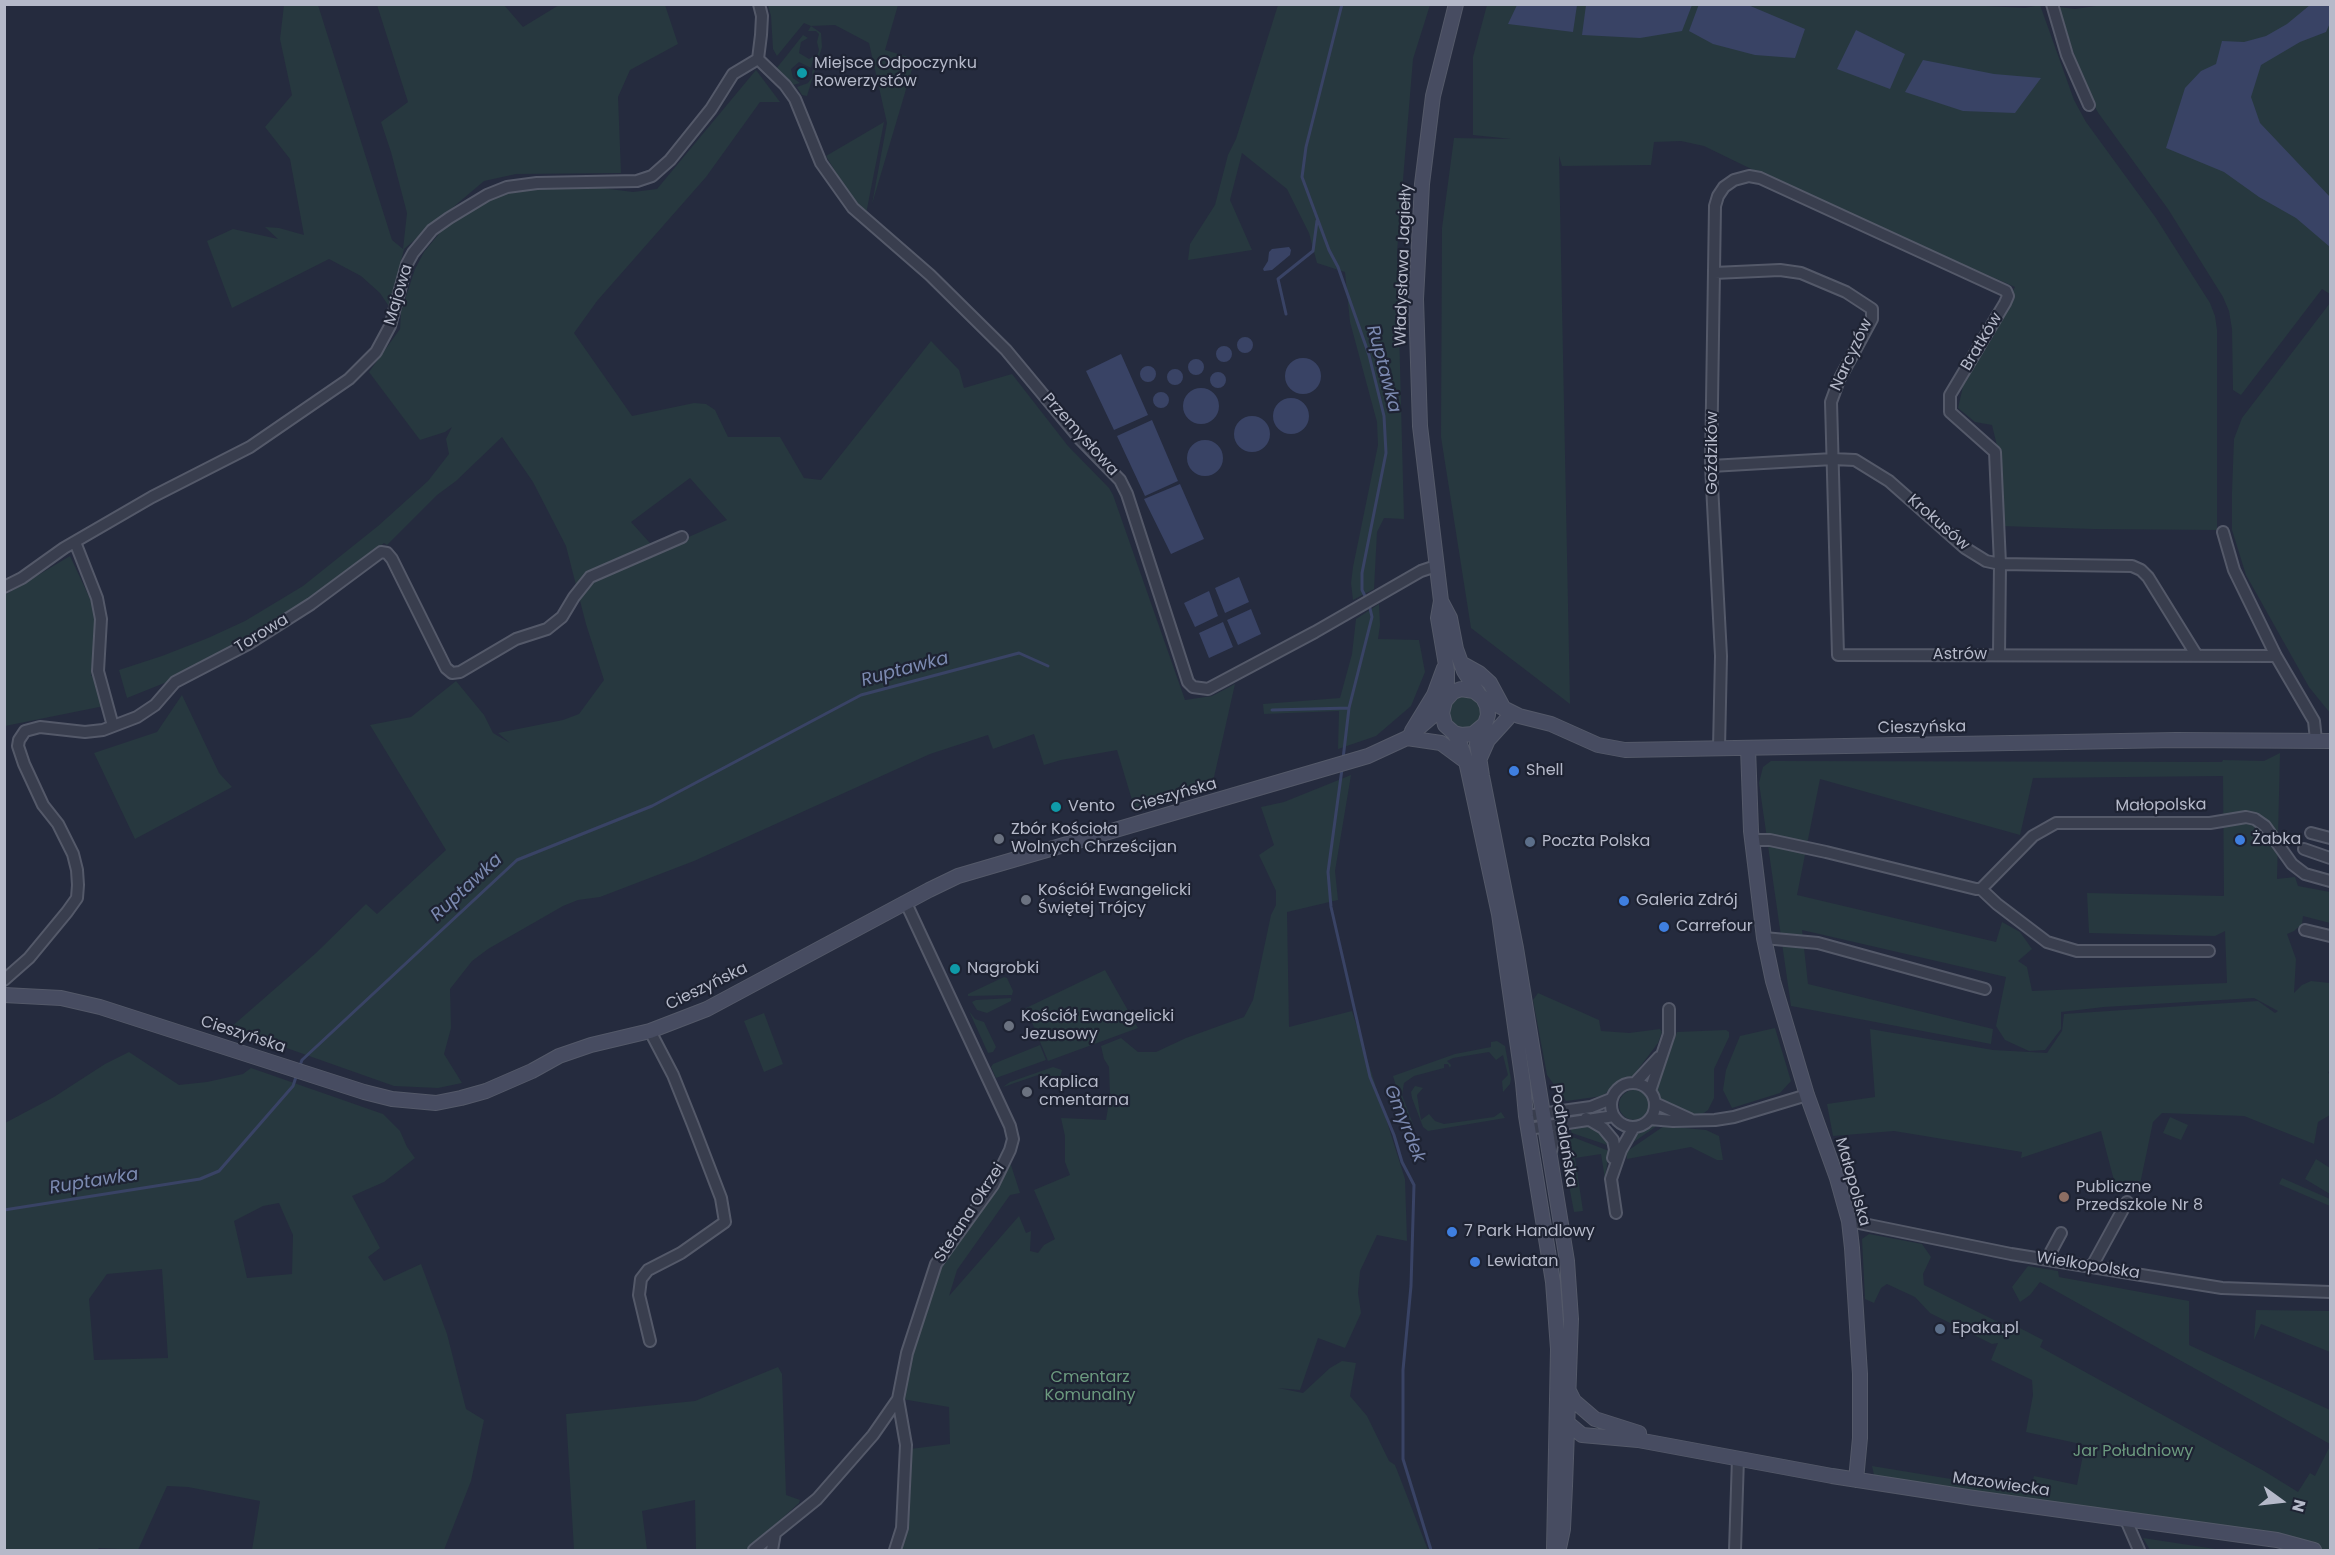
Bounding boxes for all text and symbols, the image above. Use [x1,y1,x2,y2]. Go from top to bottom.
place label: Miejsce Odpoczynku Rowerzystów [814,54,977,92]
marker: Miejsce Odpoczynku Rowerzystów [795,66,809,80]
street label: Władysława Jagiełły [1392,183,1416,347]
street label: Majowa [381,262,417,328]
street label: Bratków [1957,310,2007,374]
street label: Narcyzów [1827,316,1877,394]
water label: Ruptawka [1361,323,1405,415]
street label: Przemysłowa [1038,390,1122,480]
street label: Goździków [1703,411,1723,495]
street label: Krokusów [1903,491,1973,555]
street label: Torowa [232,611,292,657]
street label: Astrów [1933,645,1987,665]
water label: Ruptawka [859,648,951,692]
street label: Cieszyńska [1878,718,1966,738]
place label: Shell [1526,761,1563,781]
marker: Shell [1507,764,1521,778]
street label: Cieszyńska [1129,775,1219,817]
street label: Małopolska [2115,796,2207,816]
place label: Vento [1068,797,1115,817]
marker: Vento [1049,800,1063,814]
place label: Zbór Kościoła Wolnych Chrześcijan [1011,820,1177,858]
place label: Żabka [2252,830,2301,850]
marker: Zbór Kościoła Wolnych Chrześcijan [992,832,1006,846]
place label: Poczta Polska [1542,832,1650,852]
marker: Żabka [2233,833,2247,847]
marker: Poczta Polska [1523,835,1537,849]
water label: Ruptawka [427,850,507,926]
place label: Kościół Ewangelicki Świętej Trójcy [1038,881,1191,919]
place label: Galeria Zdrój [1636,891,1738,911]
marker: Kościół Ewangelicki Świętej Trójcy [1019,893,1033,907]
marker: Galeria Zdrój [1617,894,1631,908]
place label: Carrefour [1676,917,1753,937]
marker: Carrefour [1657,920,1671,934]
street label: Cieszyńska [663,959,751,1015]
place label: Nagrobki [967,959,1039,979]
marker: Nagrobki [948,962,962,976]
place label: Kościół Ewangelicki Jezusowy [1021,1007,1174,1045]
street label: Cieszyńska [198,1012,288,1058]
marker: Kościół Ewangelicki Jezusowy [1002,1019,1016,1033]
place label: Kaplica cmentarna [1039,1073,1129,1111]
water label: Gmyrdek [1379,1082,1429,1166]
street label: Podhalańska [1545,1083,1581,1189]
marker: Kaplica cmentarna [1020,1085,1034,1099]
street label: Małopolska [1830,1135,1874,1229]
street label: Stefana Okrzei [931,1160,1009,1266]
water label: Ruptawka [48,1164,140,1200]
place label: Publiczne Przedszkole Nr 8 [2076,1178,2203,1216]
marker: Publiczne Przedszkole Nr 8 [2057,1190,2071,1204]
place label: 7 Park Handlowy [1464,1222,1595,1242]
marker: 7 Park Handlowy [1445,1225,1459,1239]
street label: Wielkopolska [2035,1248,2141,1284]
place label: Lewiatan [1487,1252,1559,1272]
marker: Lewiatan [1468,1255,1482,1269]
place label: Epaka.pl [1952,1319,2019,1339]
marker: Epaka.pl [1933,1322,1947,1336]
park label: Cmentarz Komunalny [1045,1368,1135,1406]
park label: Jar Południowy [2073,1442,2193,1462]
street label: Mazowiecka [1951,1469,2051,1501]
north arrow [2251,1471,2311,1531]
text: N [2286,1497,2312,1515]

